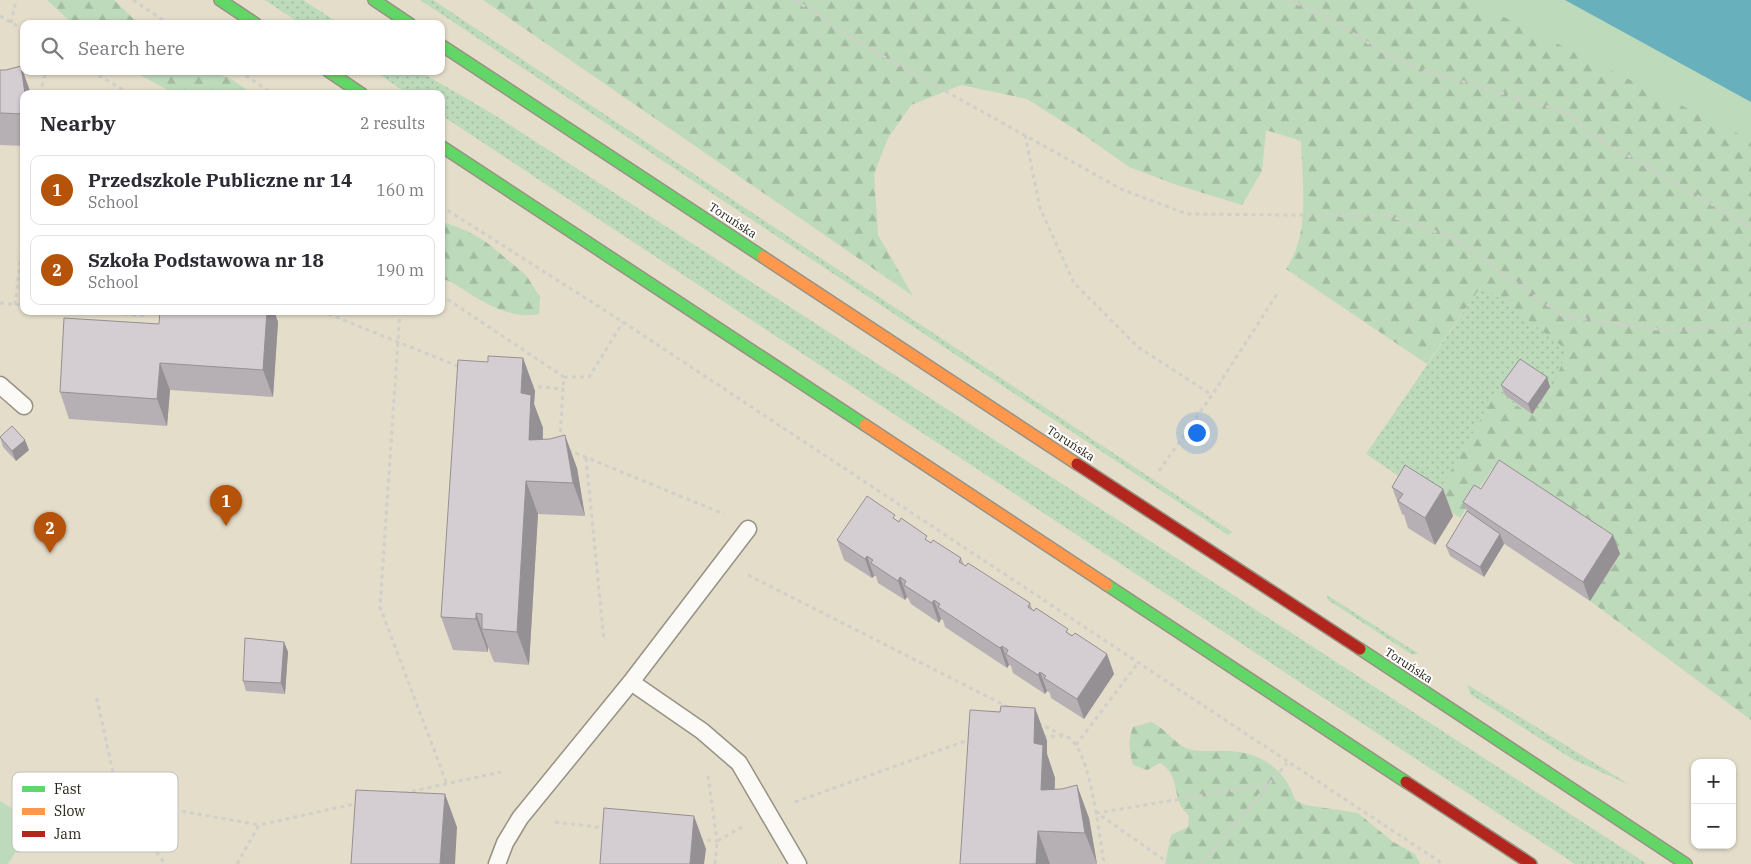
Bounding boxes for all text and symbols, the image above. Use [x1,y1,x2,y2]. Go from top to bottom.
search box [20,20,445,75]
icon: search [38,34,66,62]
text: Search here [78,36,185,60]
text: Nearby [40,109,116,137]
text: 2 results [360,113,425,133]
text: Przedszkole Publiczne nr 14 [88,168,352,192]
text: 1 [52,180,62,200]
text: 160 m [376,180,424,200]
text: School [88,192,139,212]
street label: Toruńska [706,199,760,241]
text: Szkoła Podstawowa nr 18 [88,248,324,272]
text: 2 [52,260,62,280]
text: 190 m [376,260,424,280]
text: School [88,272,139,292]
your location [1184,420,1210,446]
street label: Toruńska [1044,422,1098,464]
pin: 1 [210,485,242,526]
pin: 2 [34,512,66,553]
street label: Toruńska [1382,644,1436,686]
map controls [1691,759,1736,849]
button: + [1691,759,1736,804]
legend [12,772,178,852]
text: Fast [54,780,82,798]
text: Slow [54,802,85,820]
button: − [1691,804,1736,849]
text: Jam [54,825,81,843]

